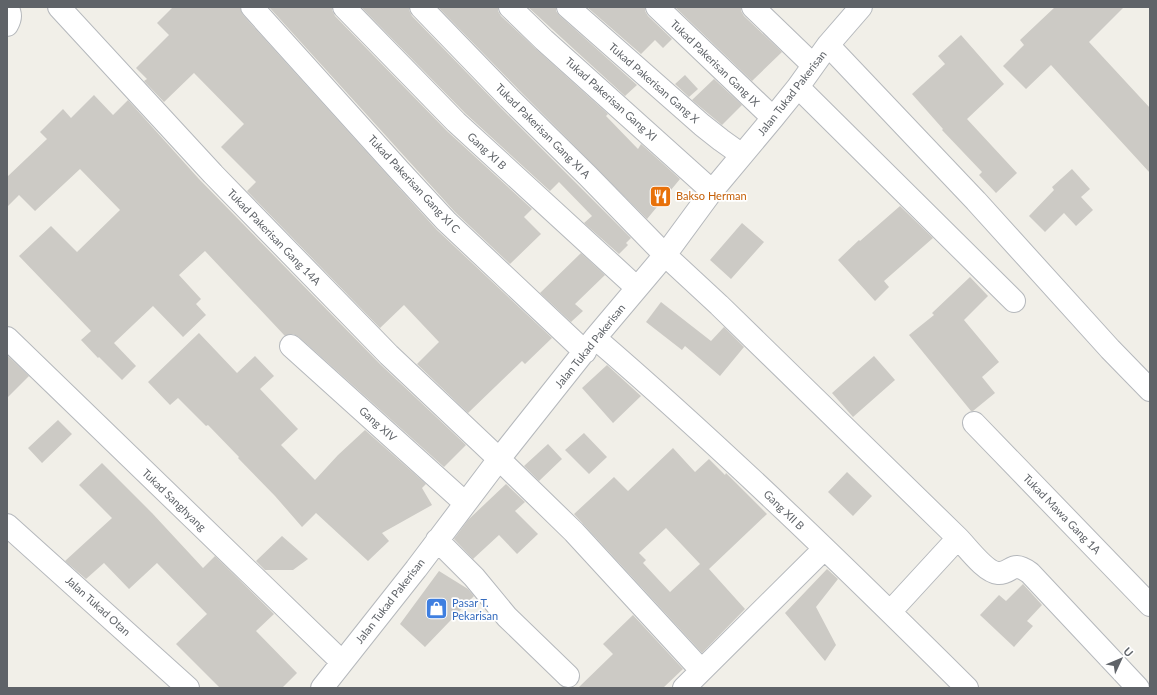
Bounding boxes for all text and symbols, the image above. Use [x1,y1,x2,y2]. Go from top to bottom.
street label: Tukad Pakerisan Gang IX [668,17,763,109]
street label: Tukad Pakerisan Gang X [606,40,703,126]
street label: Jalan Tukad Pakerisan [754,48,829,138]
street label: Tukad Pakerisan Gang XI [563,54,660,143]
street label: Tukad Pakerisan Gang XI A [493,81,594,181]
street label: Gang XI B [465,129,509,172]
street label: Tukad Pakerisan Gang XI C [366,132,463,236]
restaurant icon: Bakso Herman [648,183,674,209]
street label: Tukad Pakerisan Gang 14A [225,186,324,288]
place label: Bakso Herman [676,189,747,202]
street label: Jalan Tukad Pakerisan [552,301,627,390]
street label: Gang XIV [357,403,400,444]
street label: Tukad Sanghyang [140,466,209,534]
street label: Tukad Mawa Gang 1A [1021,471,1104,557]
street label: Gang XII B [761,487,807,532]
street label: Jalan Tukad Pakerisan [352,556,427,646]
street label: Jalan Tukad Otan [63,573,133,638]
shop icon: Pasar T. Pekarisan [423,596,449,622]
place label: Pasar T. Pekarisan [452,596,498,622]
north arrow [1101,639,1141,679]
text: U [1121,644,1136,659]

